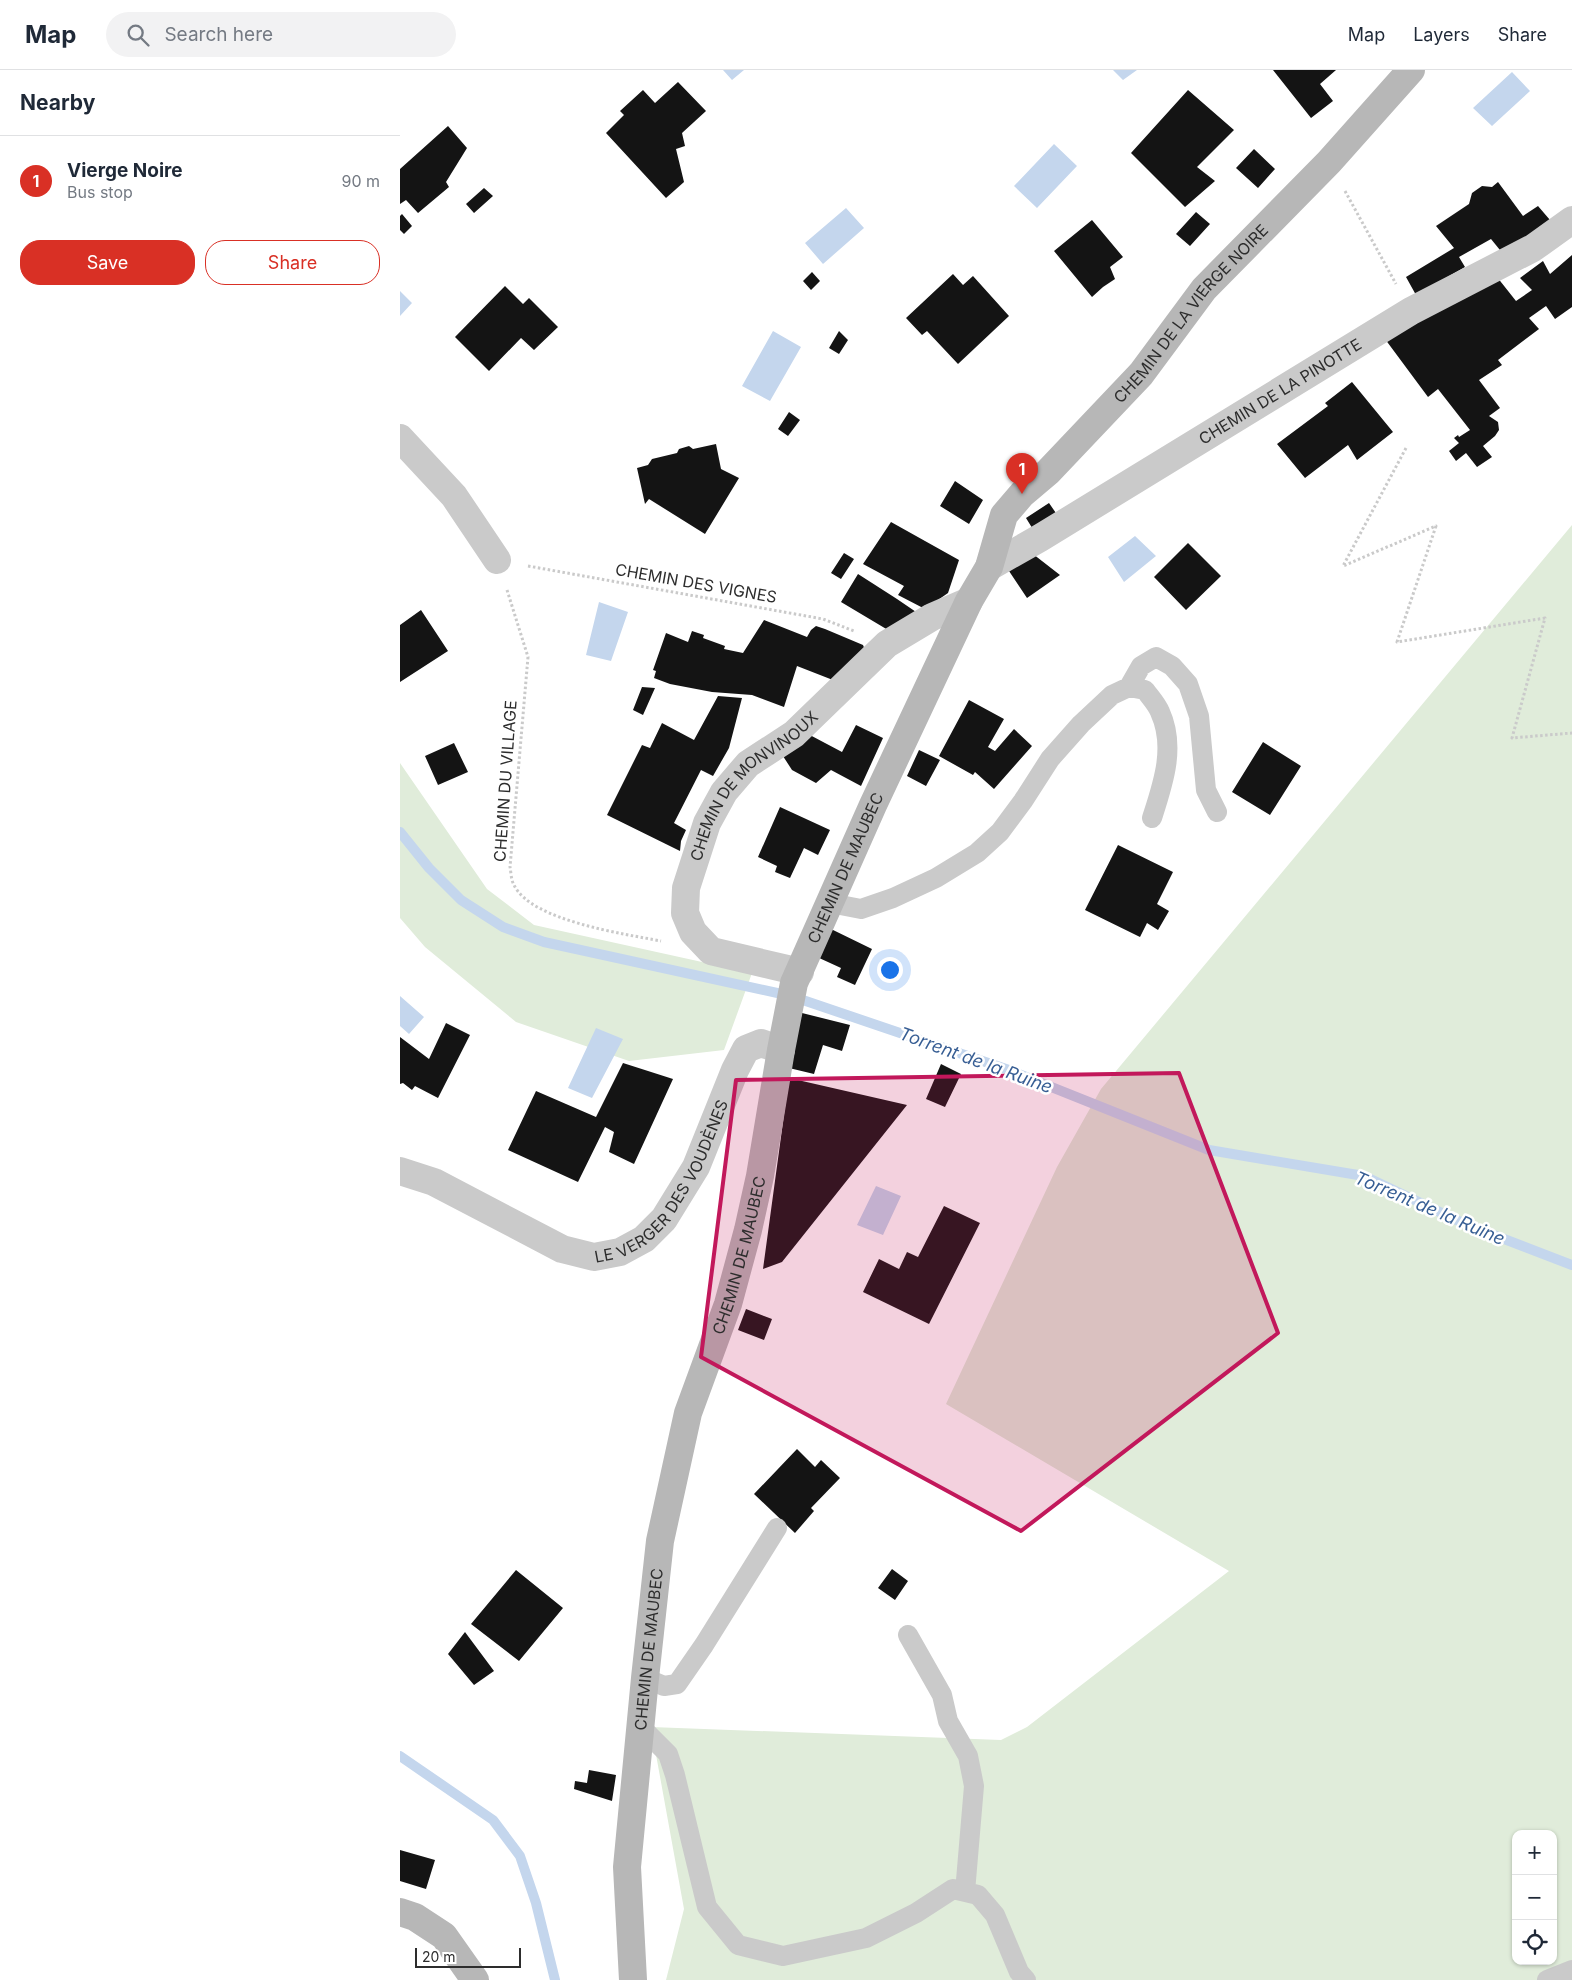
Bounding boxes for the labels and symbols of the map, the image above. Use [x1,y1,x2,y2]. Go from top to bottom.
street label: CHEMIN DE LA VIERGE NOIRE [1109,220,1272,407]
street label: CHEMIN DE LA PINOTTE [1195,334,1365,449]
pin: 1 [1006,453,1038,494]
street label: CHEMIN DES VIGNES [614,559,778,607]
street label: CHEMIN DU VILLAGE [489,700,521,862]
street label: CHEMIN DE MONVINOUX [685,707,822,863]
street label: CHEMIN DE MAUBEC [803,789,888,946]
your location [877,957,903,983]
water label: Torrent de la Ruine [897,1023,1055,1097]
street label: LE VERGER DES VOUDÈNES [593,1097,732,1267]
water label: Torrent de la Ruine [1352,1167,1508,1249]
street label: CHEMIN DE MAUBEC [708,1174,770,1337]
street label: CHEMIN DE MAUBEC [630,1567,667,1731]
scale bar [415,1945,521,1968]

